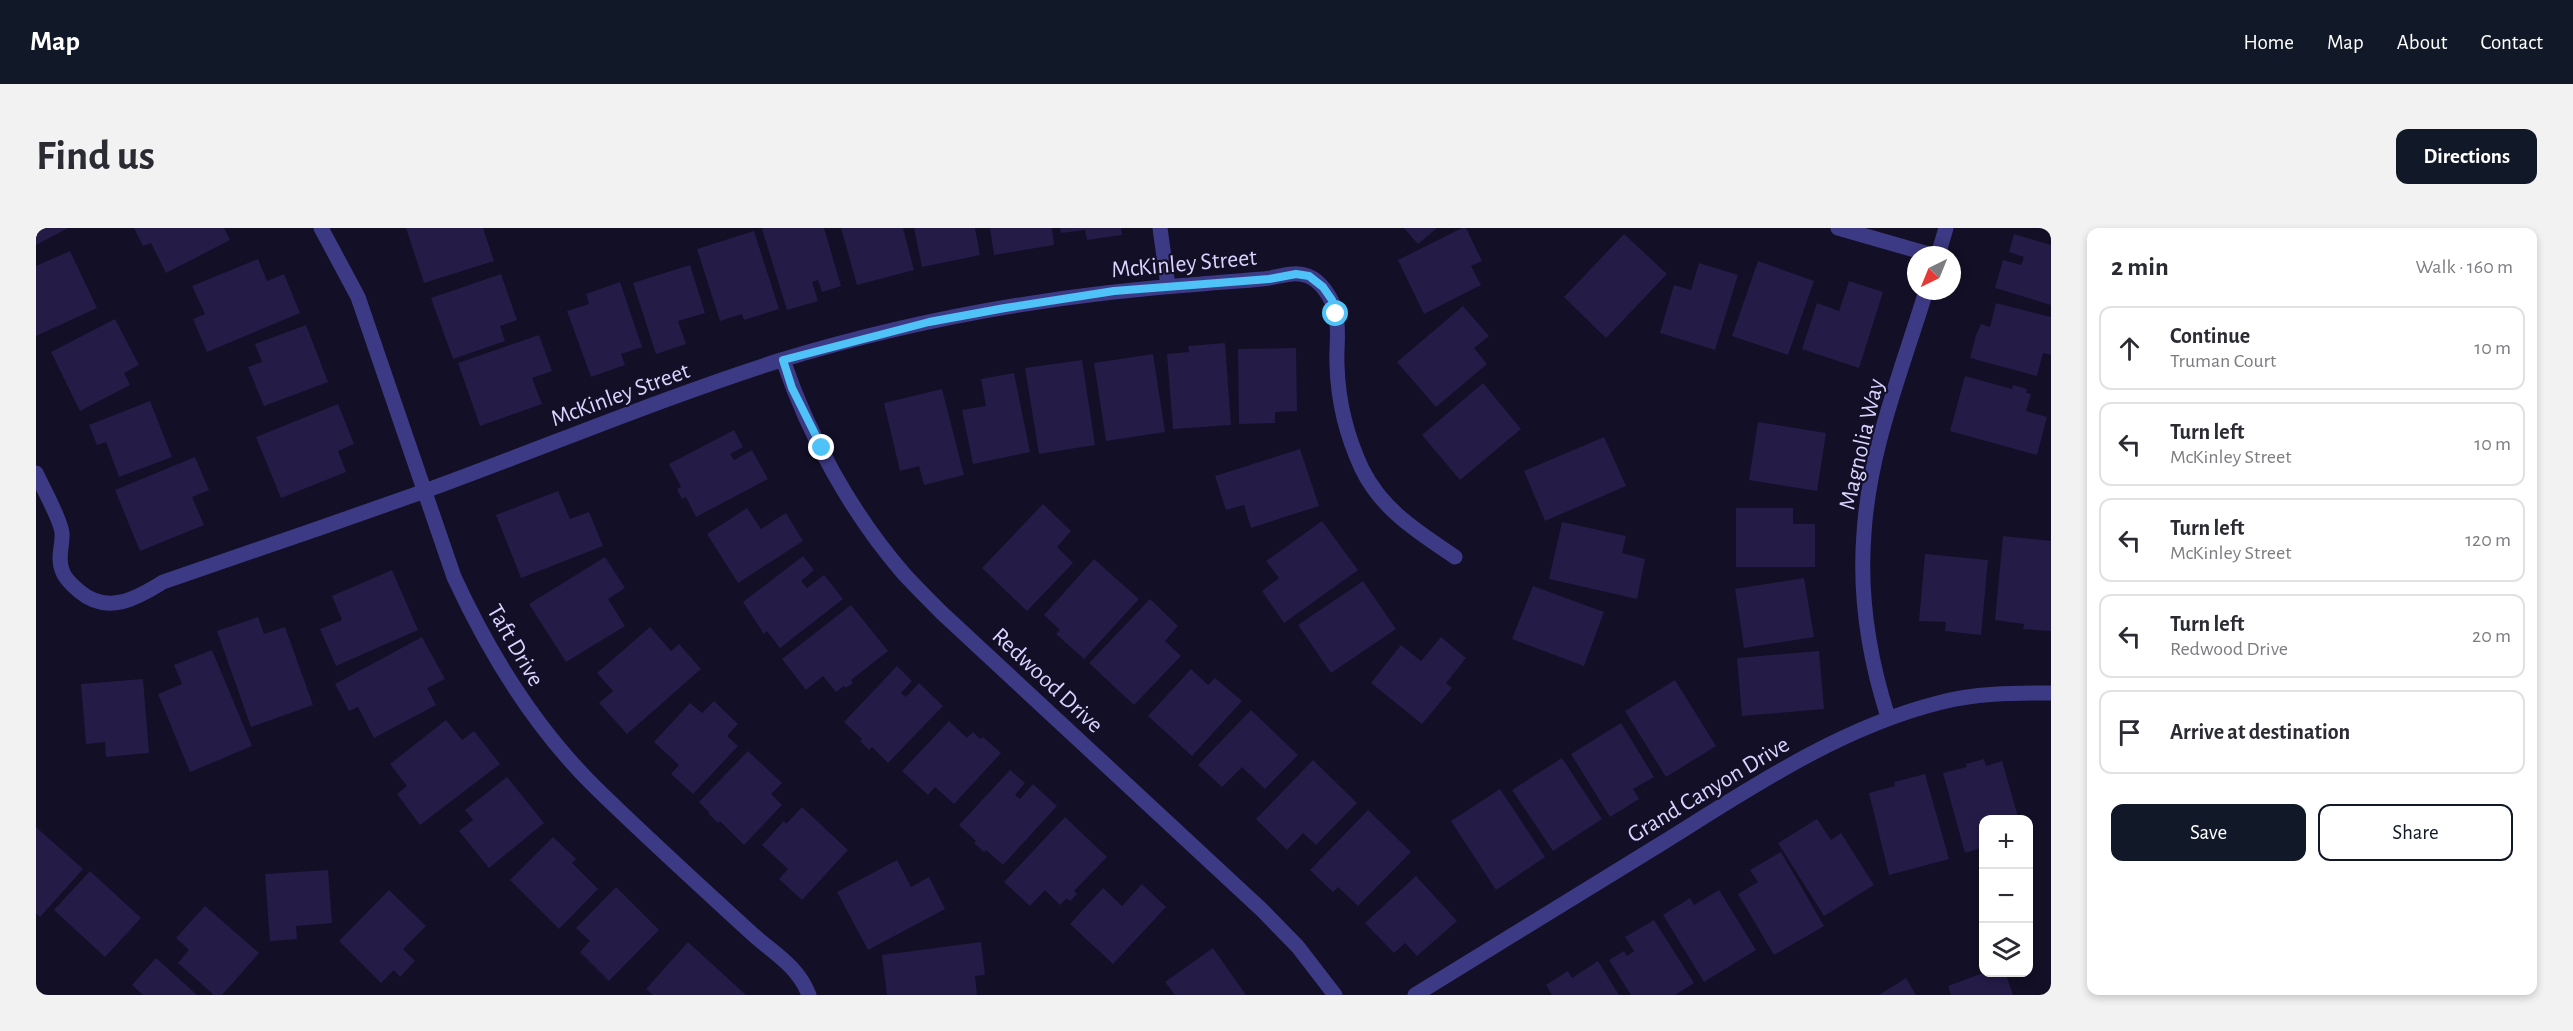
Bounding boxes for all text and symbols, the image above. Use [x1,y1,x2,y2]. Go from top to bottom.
text: Map [30,28,80,56]
text: Home [2243,32,2294,53]
text: Map [2327,32,2364,53]
text: About [2397,32,2447,53]
text: Contact [2480,32,2543,53]
button: Directions [2396,129,2537,184]
text: Find us [36,135,155,177]
street label: McKinley Street [1110,246,1258,282]
north arrow [1907,246,1961,300]
text: 2 min [2111,254,2169,280]
text: Walk · 160 m [2416,257,2513,277]
route start [1322,300,1348,326]
text: Continue [2170,325,2250,347]
icon: ahead [2113,332,2146,365]
text: 10 m [2474,338,2511,358]
text: Truman Court [2170,351,2276,371]
street label: McKinley Street [548,359,693,431]
street label: Magnolia Way [1835,376,1889,512]
text: Turn left [2170,421,2244,443]
icon: left [2113,428,2146,461]
route end [808,434,834,460]
text: 10 m [2474,434,2511,454]
text: McKinley Street [2170,447,2292,467]
text: Turn left [2170,517,2244,539]
icon: left [2113,524,2146,557]
text: 120 m [2465,530,2511,550]
text: McKinley Street [2170,543,2292,563]
street label: Taft Drive [482,601,548,690]
text: Turn left [2170,613,2244,635]
icon: left [2113,620,2146,653]
street label: Redwood Drive [987,624,1107,738]
text: 20 m [2472,626,2511,646]
text: Redwood Drive [2170,639,2288,659]
icon: arrive [2113,716,2146,749]
text: Arrive at destination [2170,721,2350,743]
street label: Grand Canyon Drive [1623,732,1794,848]
button: Save [2111,804,2306,861]
button: Share [2318,804,2513,861]
map controls [1979,815,2033,977]
button: + [1979,815,2033,869]
button: − [1979,869,2033,923]
button: layers [1979,923,2033,977]

